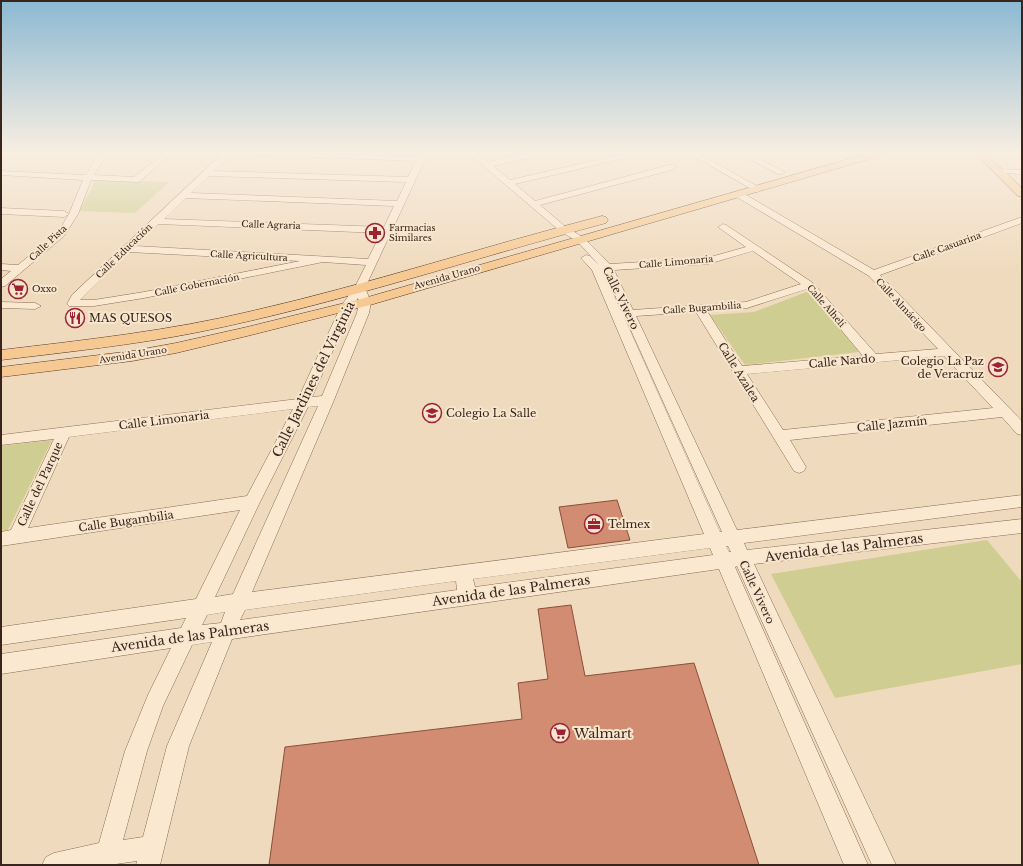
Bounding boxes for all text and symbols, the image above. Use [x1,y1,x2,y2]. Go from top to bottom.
street label: Calle Agraria [241,218,301,231]
street label: Calle Educación [93,221,154,280]
street label: Calle Pista [27,222,69,263]
pharmacy icon: Farmacias Similares [364,222,386,244]
place label: Farmacias Similares [389,222,436,243]
street label: Calle Casuarina [911,229,982,264]
street label: Calle Agricultura [210,248,288,263]
street label: Calle Limonaria [638,253,714,270]
street label: Avenida Urano [411,262,481,292]
street label: Calle Vivero [600,264,642,332]
street label: Calle Gobernación [154,271,240,298]
street label: Calle Almácigo [874,276,929,334]
supermarket icon: Oxxo [7,278,29,300]
street label: Calle Alhelí [805,282,848,330]
place label: Oxxo [32,283,57,294]
street label: Calle Jardines del Virginia [268,298,359,460]
street label: Calle Bugambilia [662,299,742,316]
restaurant icon: MAS QUESOS [64,307,86,329]
place label: MAS QUESOS [89,311,172,325]
street label: Calle Azalea [715,340,763,405]
street label: Avenida Urano [97,344,168,365]
street label: Calle Nardo [808,351,876,371]
place label: Colegio La Paz de Veracruz [901,354,984,381]
school or university icon: Colegio La Paz de Veracruz [987,356,1009,378]
school or university icon: Colegio La Salle [421,402,443,424]
place label: Colegio La Salle [446,406,536,420]
street label: Calle Limonaria [118,407,211,432]
street label: Calle Jazmín [856,413,928,435]
street label: Calle del Parque [14,440,66,528]
street label: Calle Bugambilia [77,507,175,535]
office icon: Telmex [583,513,605,535]
place label: Telmex [608,517,651,531]
street label: Avenida de las Palmeras [763,529,924,566]
street label: Calle Vivero [736,558,778,626]
street label: Avenida de las Palmeras [430,571,591,610]
street label: Avenida de las Palmeras [109,617,270,656]
supermarket icon: Walmart [549,722,571,744]
place label: Walmart [573,725,632,742]

